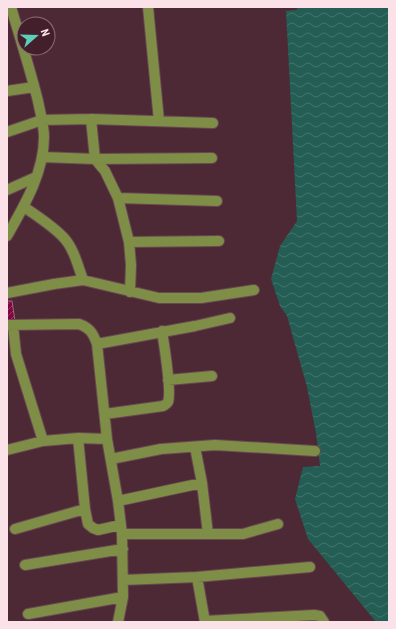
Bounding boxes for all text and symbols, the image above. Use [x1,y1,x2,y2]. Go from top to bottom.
north arrow [16,16,56,56]
text: N [38,27,52,38]

